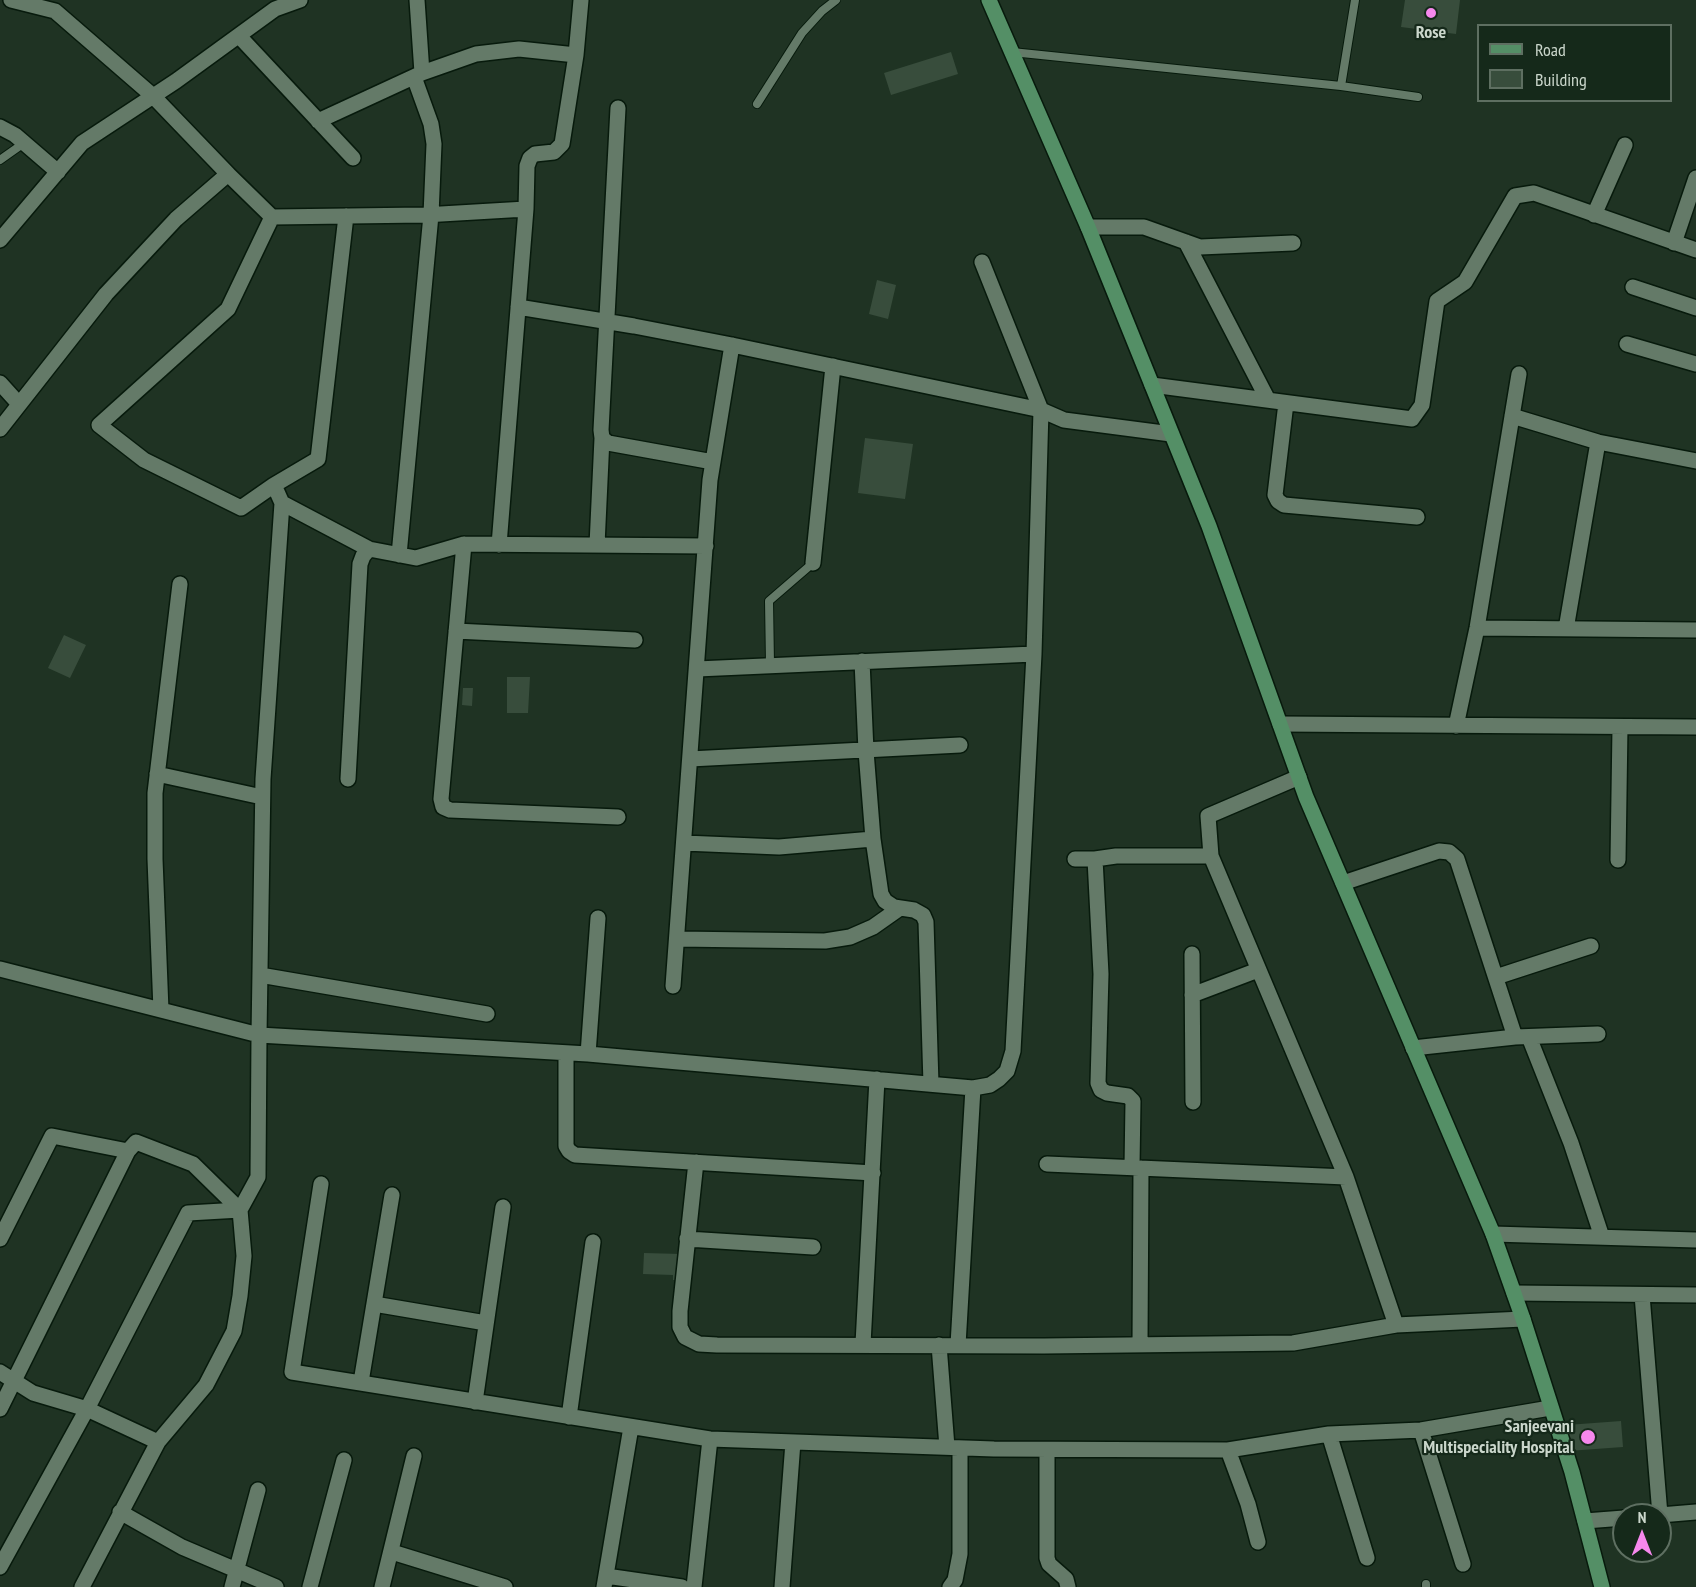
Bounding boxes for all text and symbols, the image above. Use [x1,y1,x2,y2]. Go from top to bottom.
marker: Rose [1424,6,1438,20]
place label: Rose [1416,22,1446,44]
legend [1477,24,1672,102]
text: Road [1535,38,1566,61]
text: Building [1535,68,1587,91]
place label: Sanjeevani Multispeciality Hospital [1423,1416,1574,1458]
marker: Sanjeevani Multispeciality Hospital [1579,1428,1597,1446]
north arrow [1612,1503,1672,1563]
text: N [1638,1507,1646,1527]

